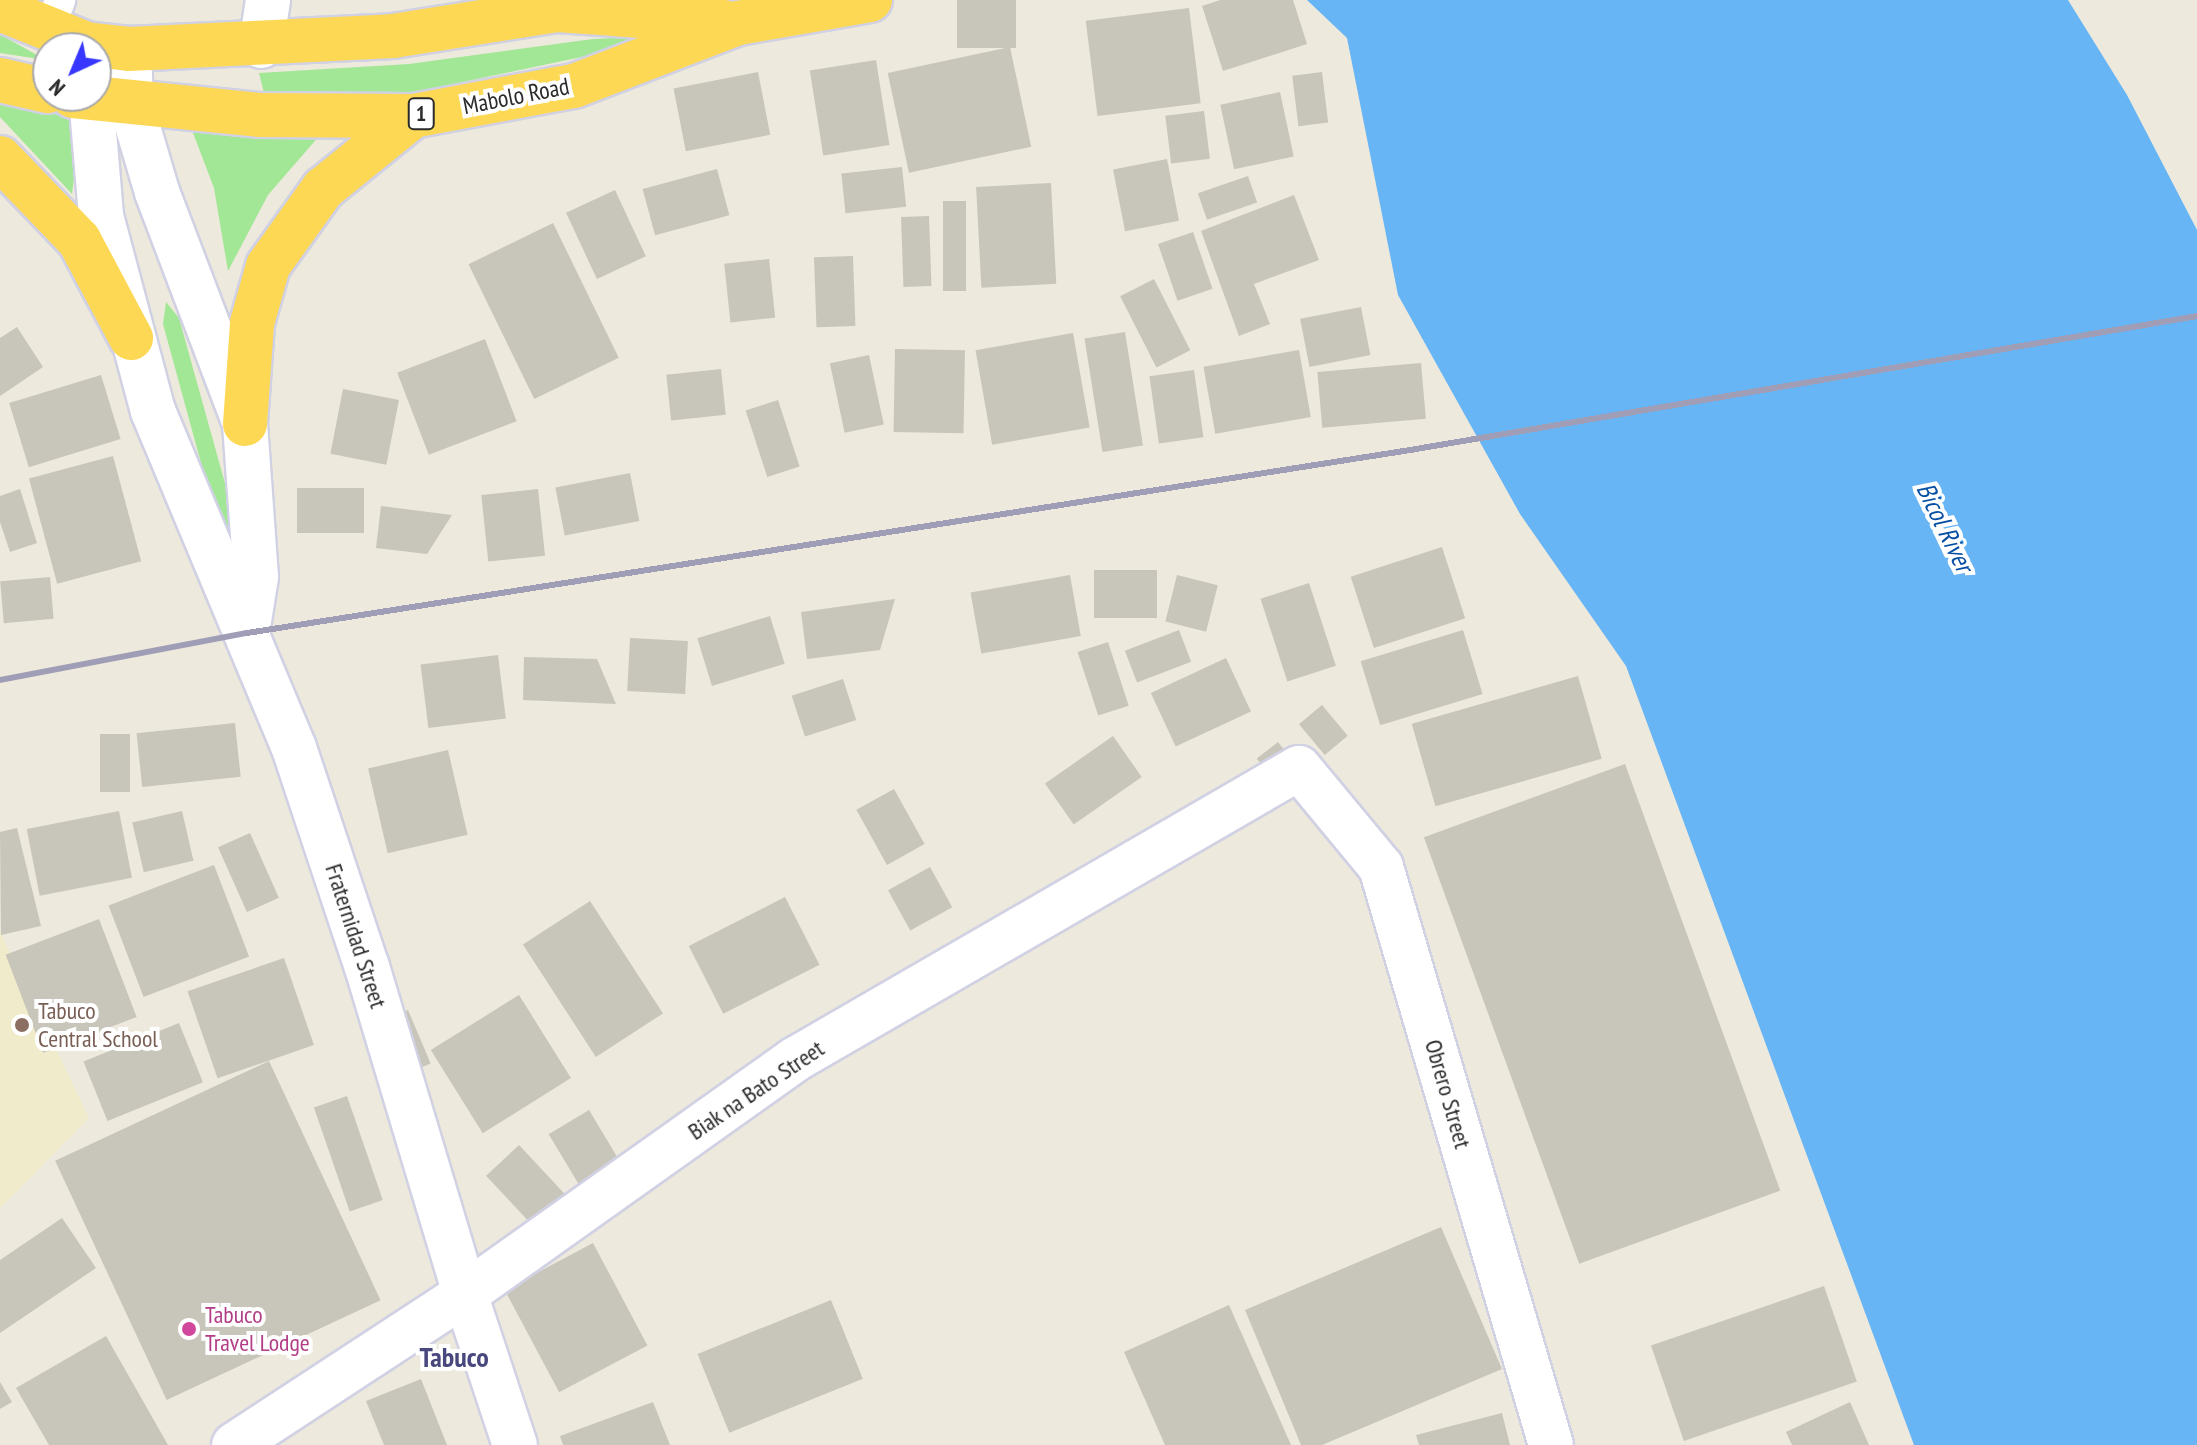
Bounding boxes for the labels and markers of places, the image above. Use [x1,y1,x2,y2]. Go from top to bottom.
place label: Tabuco Central School [38,997,158,1053]
marker: Tabuco Central School [13,1016,31,1034]
place label: Tabuco Travel Lodge [205,1301,310,1357]
marker: Tabuco Travel Lodge [180,1320,198,1338]

